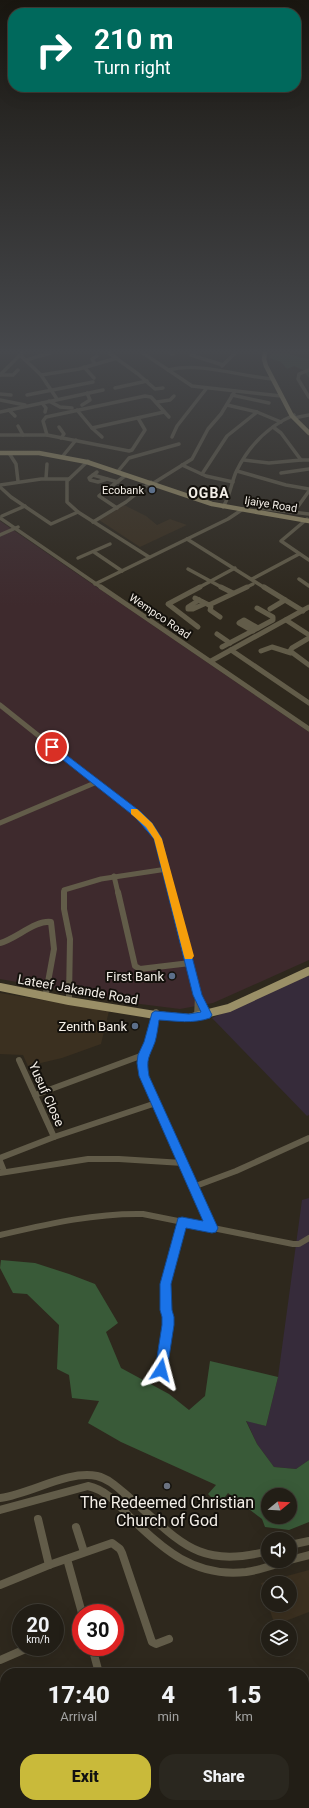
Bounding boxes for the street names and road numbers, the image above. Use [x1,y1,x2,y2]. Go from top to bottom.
street label: Ijaiye Road [244,494,298,515]
street label: Wempco Road [127,591,193,642]
street label: Lateef Jakande Road [16,971,139,1007]
street label: Yusuf Close [26,1060,67,1129]

